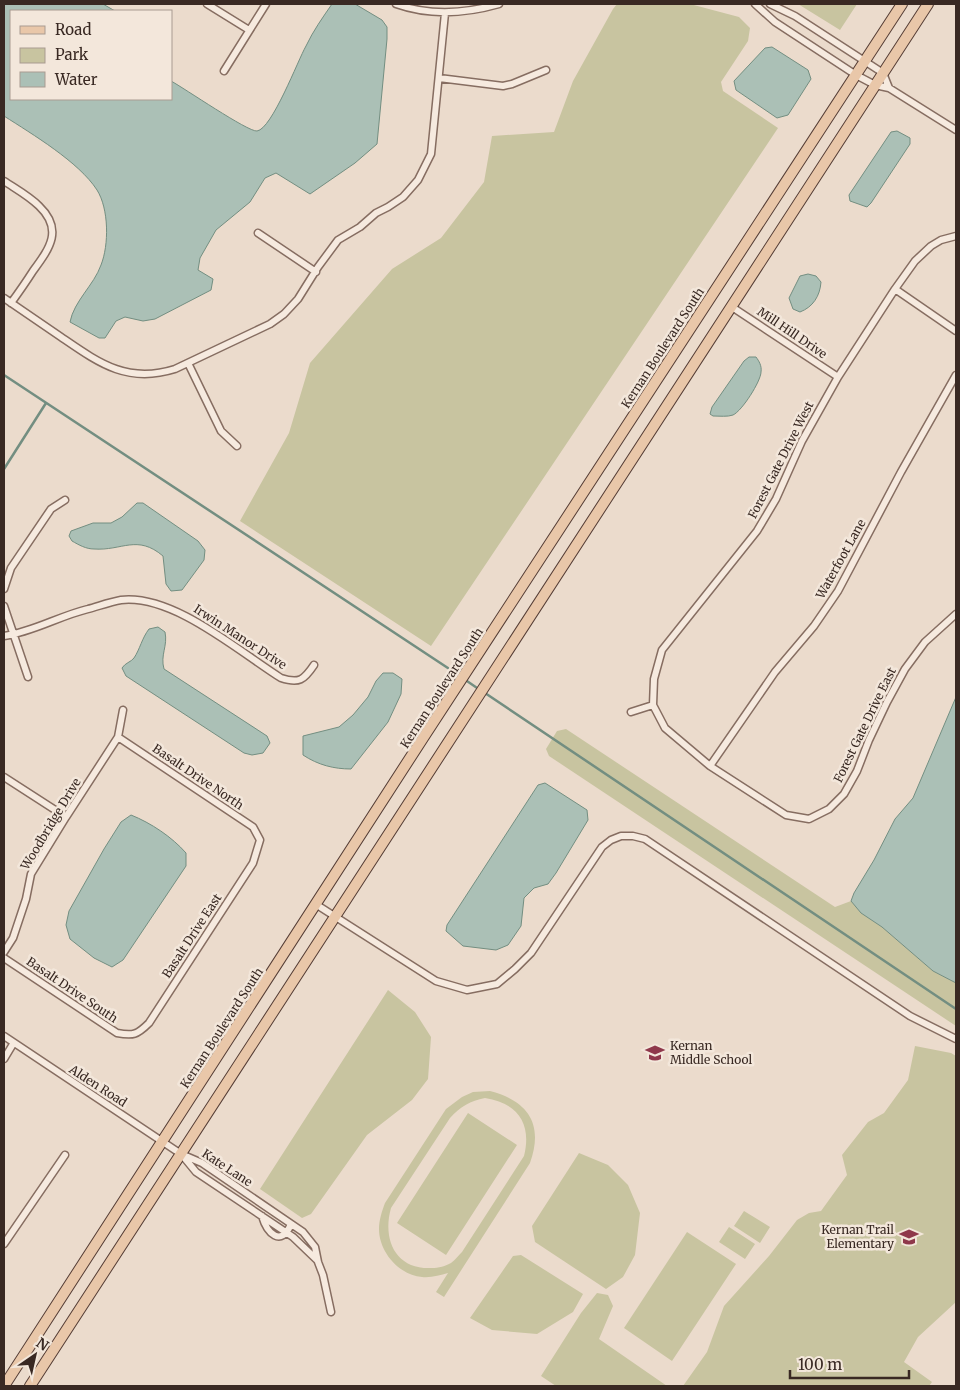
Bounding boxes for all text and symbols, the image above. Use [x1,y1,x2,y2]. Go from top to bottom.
legend [10,10,172,100]
text: Road [55,20,91,39]
text: Park [55,45,89,64]
text: Water [54,70,98,89]
street label: Kernan Boulevard South [618,285,707,411]
street label: Mill Hill Drive [755,304,830,361]
street label: Forest Gate Drive West [744,398,817,521]
street label: Waterfoot Lane [812,516,869,602]
street label: Irwin Manor Drive [191,601,289,672]
street label: Kernan Boulevard South [397,625,486,751]
street label: Forest Gate Drive East [830,664,899,785]
street label: Basalt Drive North [150,741,247,813]
street label: Woodbridge Drive [17,775,84,873]
street label: Basalt Drive East [159,890,225,981]
street label: Basalt Drive South [24,954,121,1026]
street label: Kernan Boulevard South [177,965,266,1091]
place label: Kernan Middle School [670,1038,752,1067]
school or university icon: Kernan Middle School [644,1042,666,1064]
street label: Alden Road [66,1061,130,1110]
street label: Kate Lane [199,1146,255,1189]
place label: Kernan Trail Elementary [821,1222,894,1251]
school or university icon: Kernan Trail Elementary [898,1226,920,1248]
north arrow [10,1330,60,1380]
text: N [33,1334,52,1355]
scale bar [790,1348,909,1380]
text: 100 m [798,1355,842,1374]

